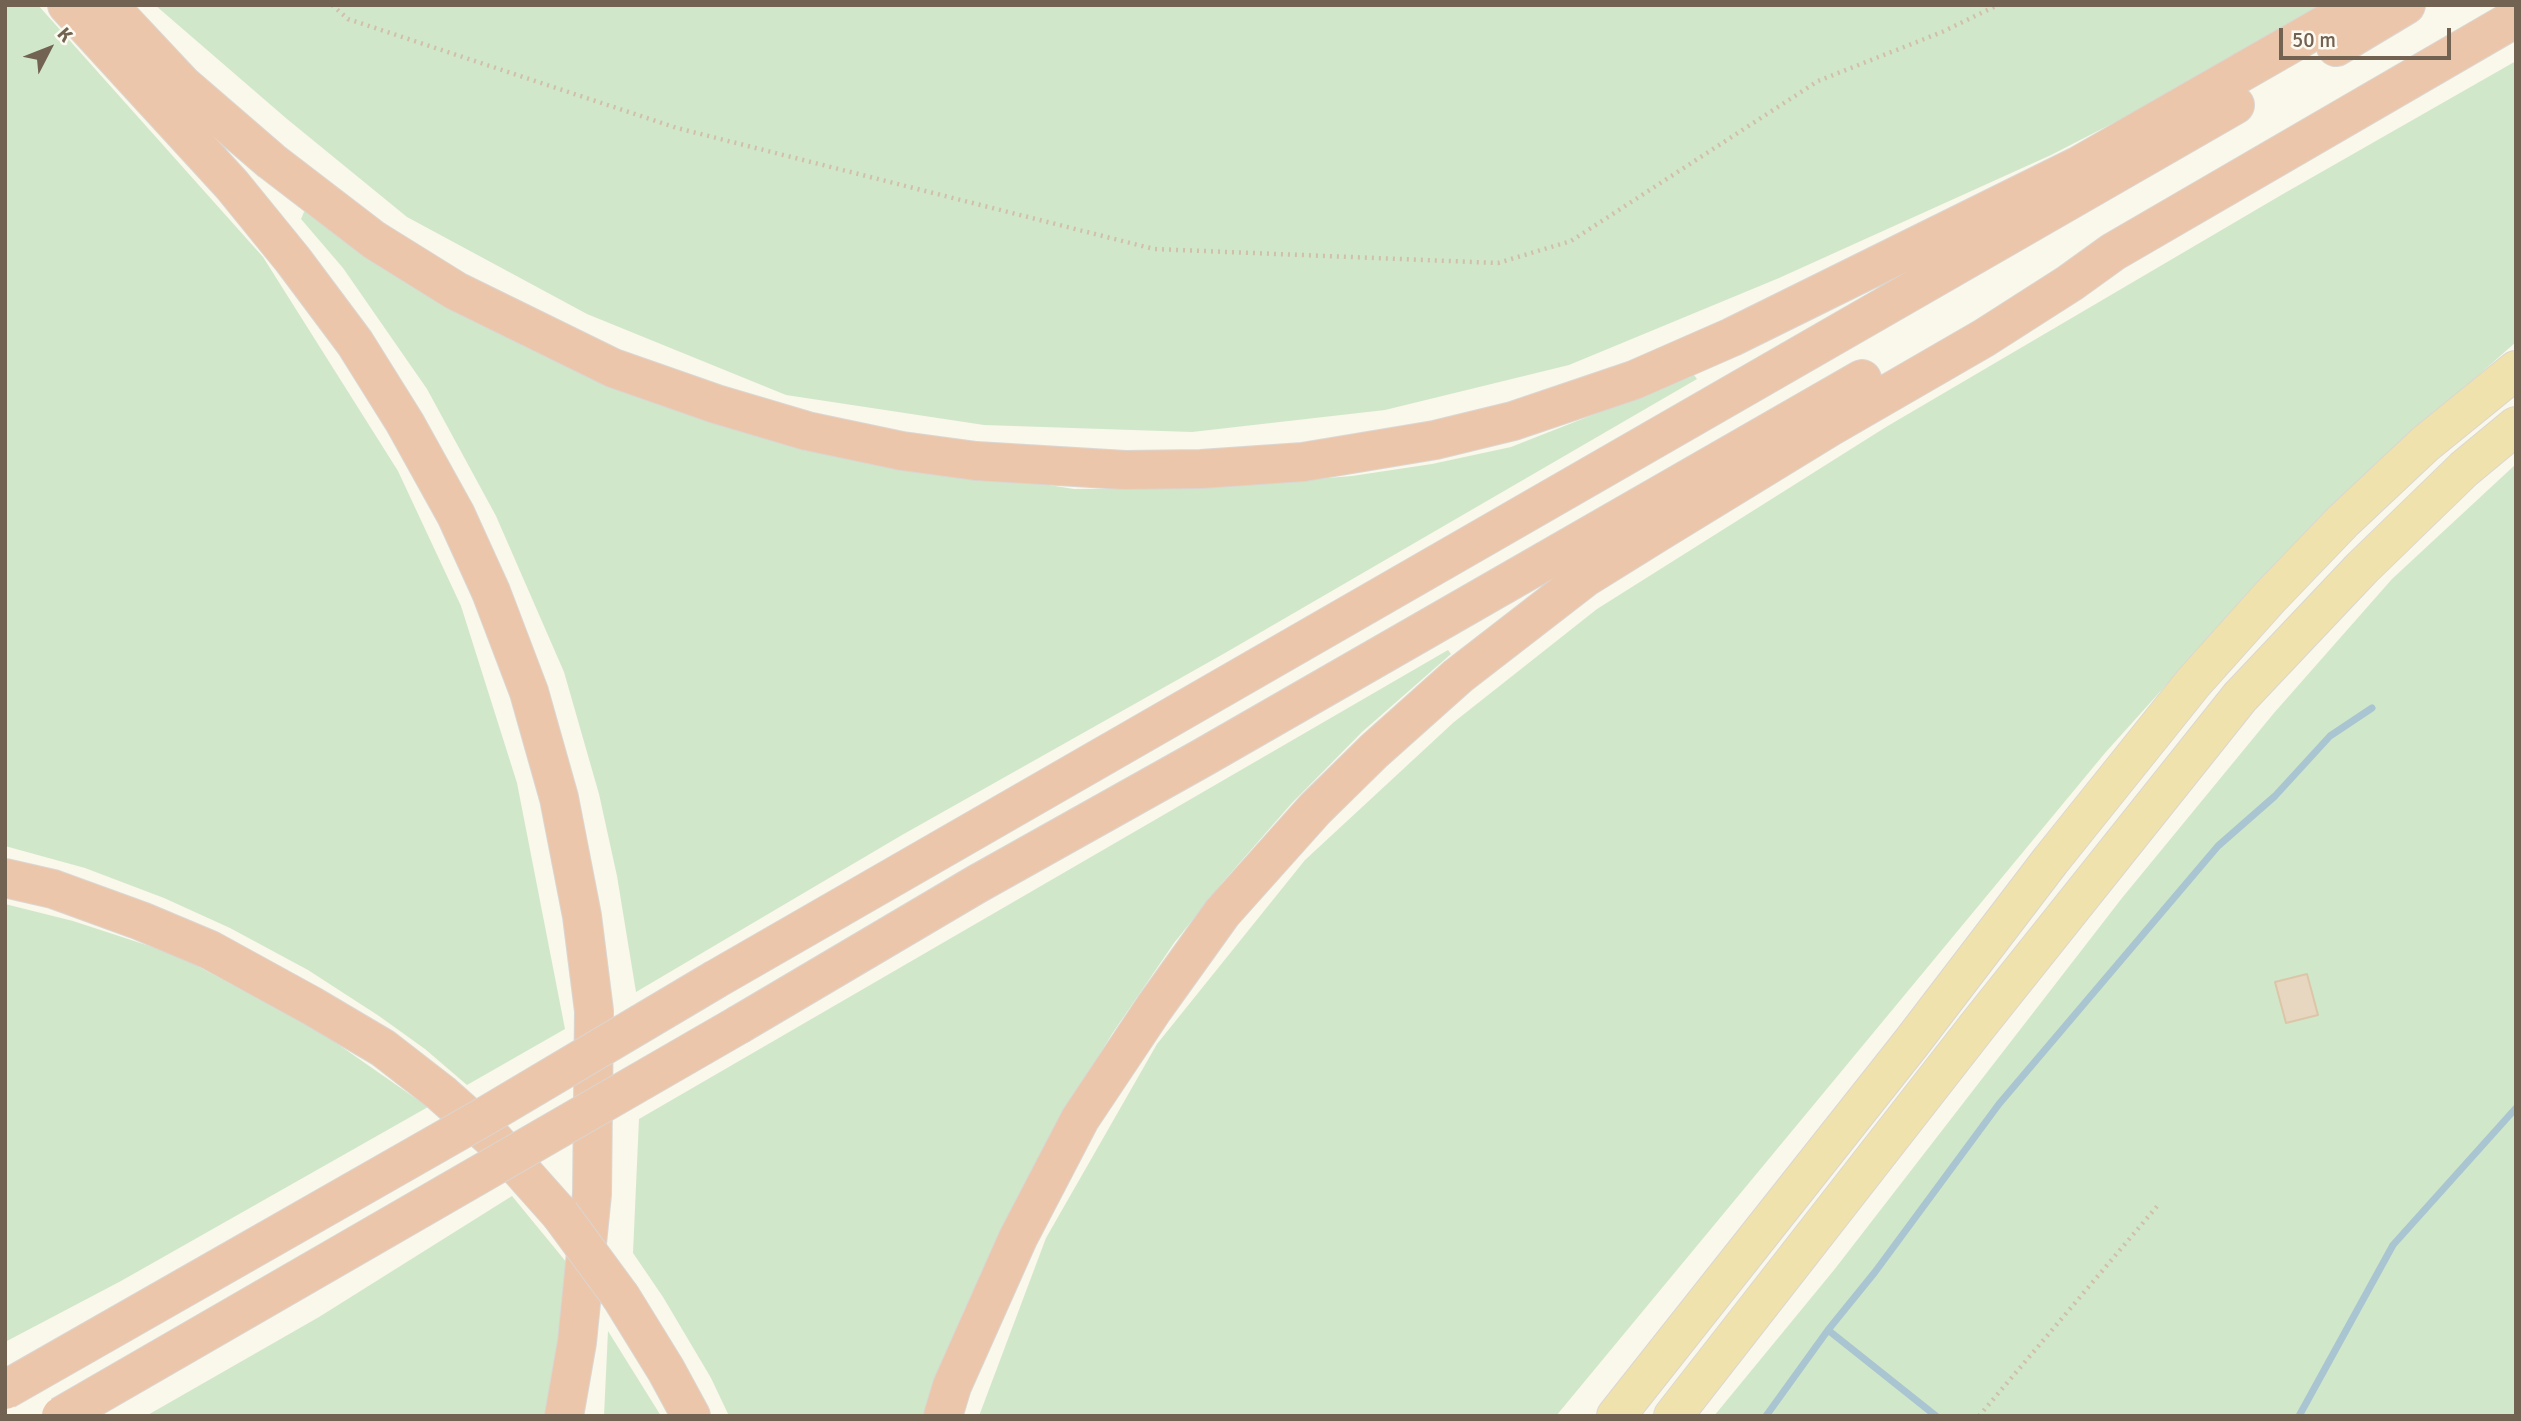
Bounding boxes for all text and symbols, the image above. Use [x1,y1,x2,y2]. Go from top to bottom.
north arrow [14,14,84,84]
scale bar [2283,14,2454,58]
text: K [52,23,77,47]
text: 50 m [2292,27,2336,53]

